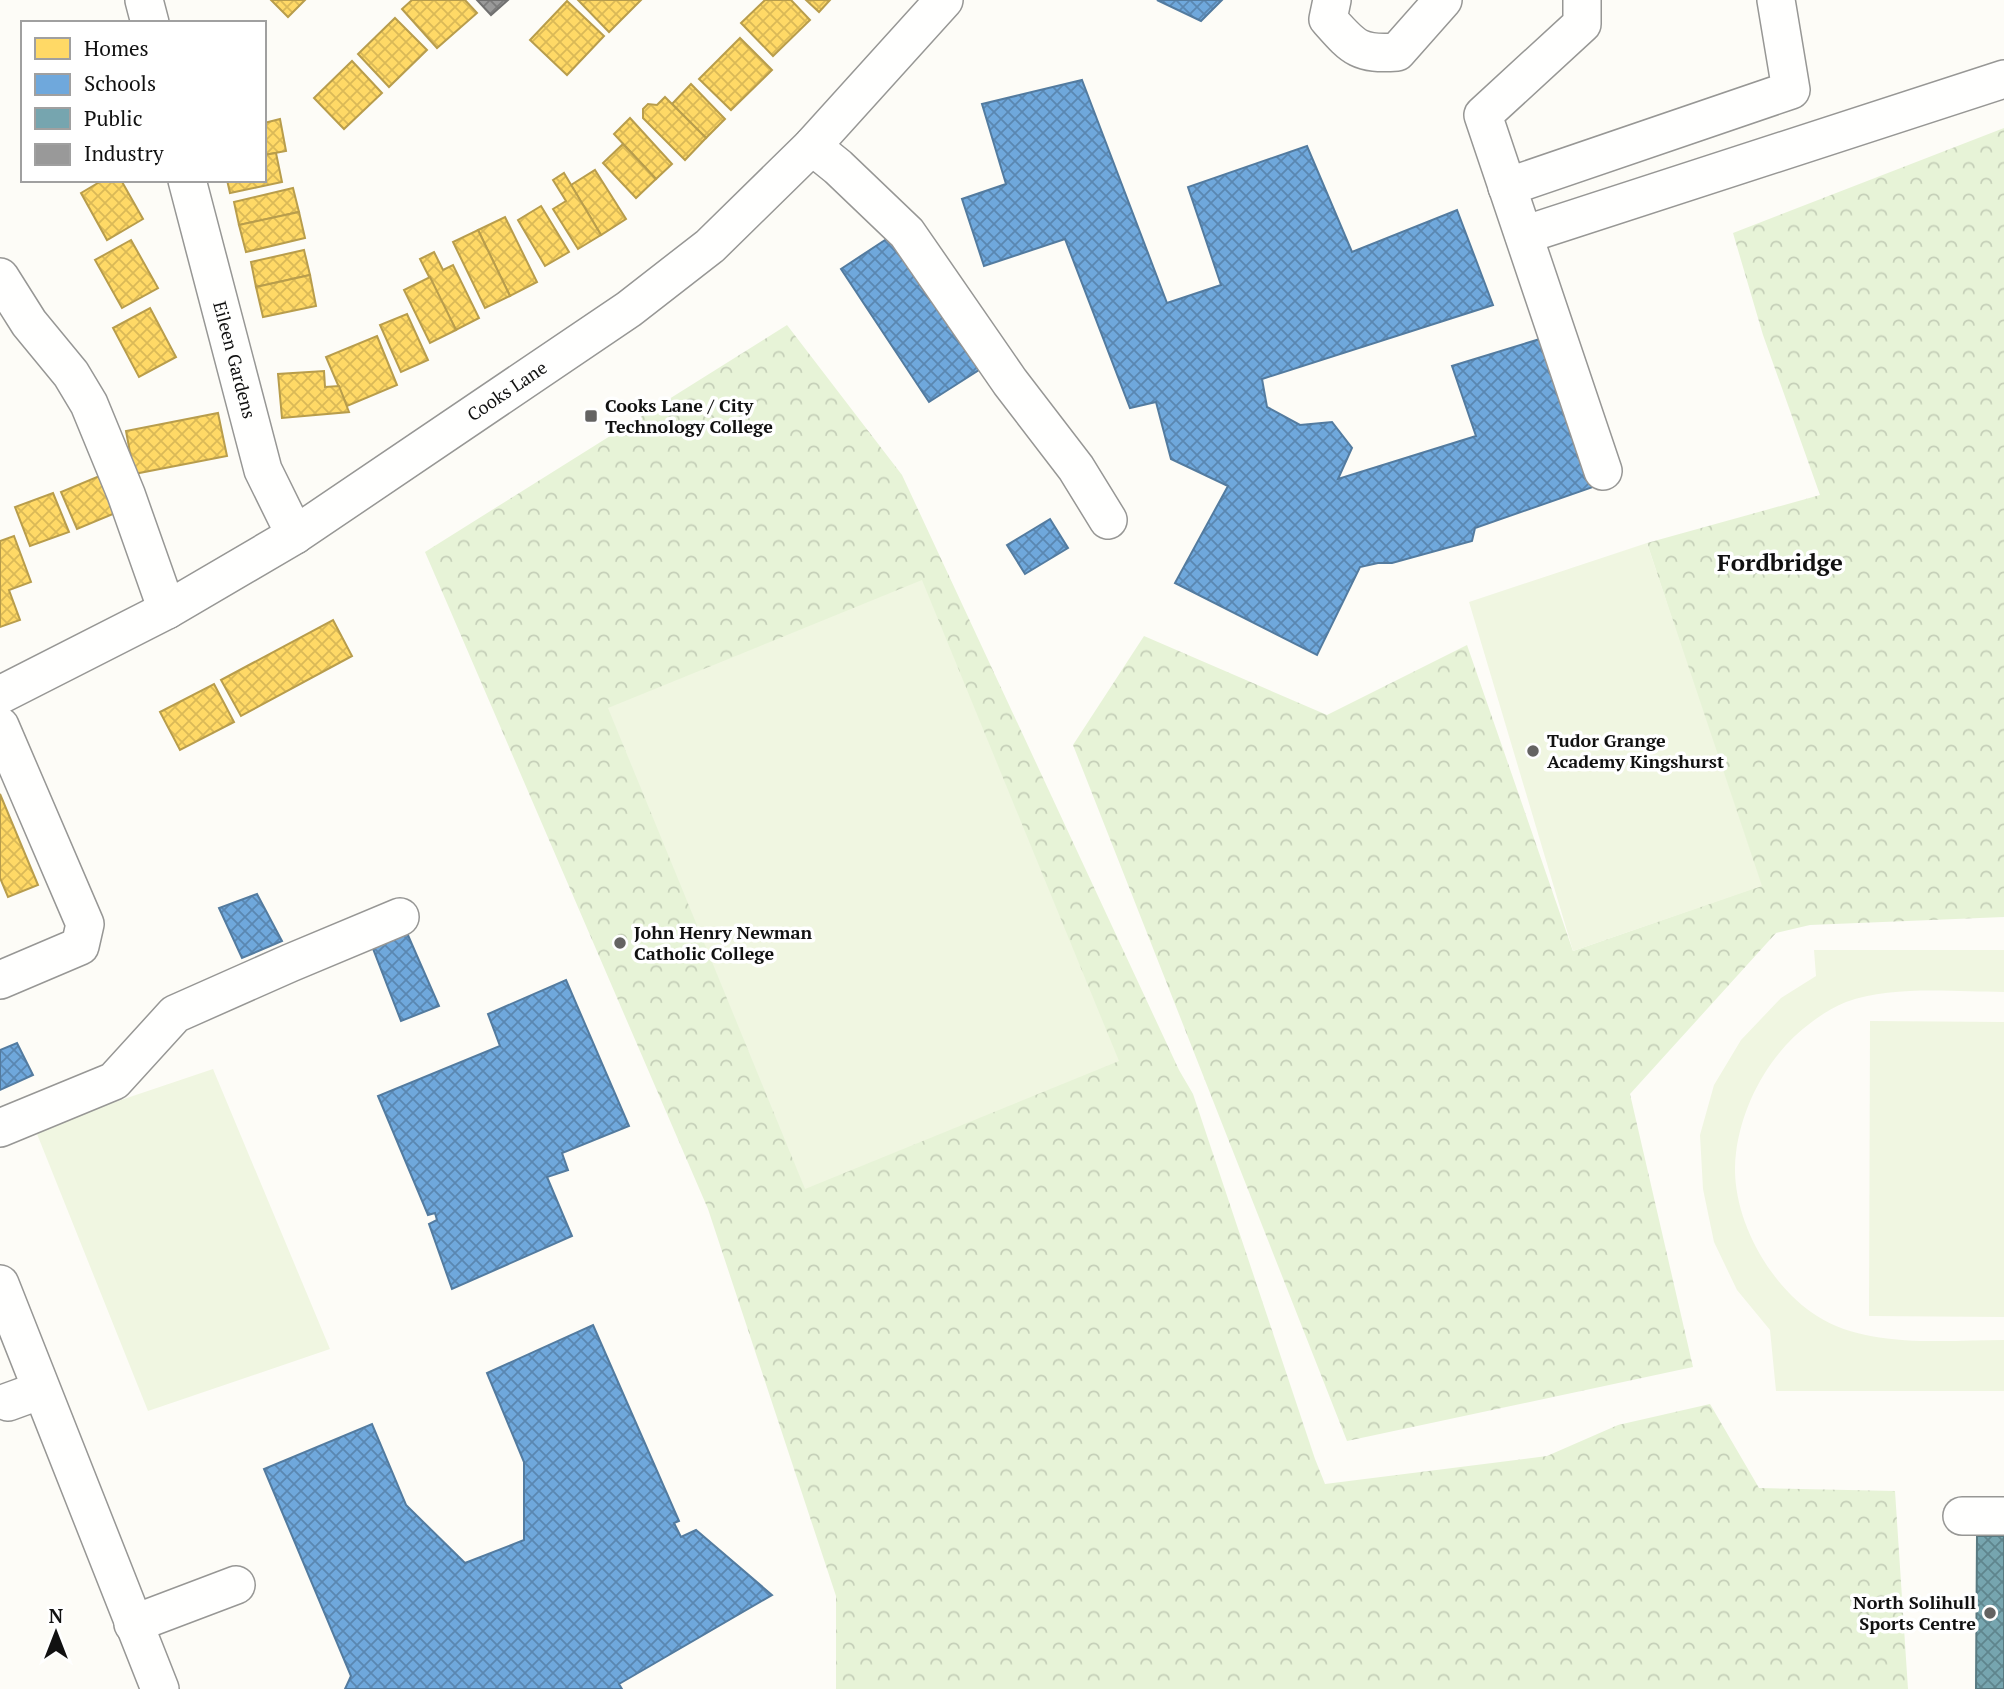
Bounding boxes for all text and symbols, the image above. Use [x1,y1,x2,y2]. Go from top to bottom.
legend [21,21,266,182]
text: Homes [84,34,149,62]
text: Schools [84,69,156,97]
text: Public [84,104,142,132]
text: Industry [84,139,164,167]
street label: Eileen Gardens [208,298,262,421]
street label: Cooks Lane [462,355,551,426]
place label: Cooks Lane / City Technology College [605,393,773,438]
marker: Cooks Lane / City Technology College [583,408,599,424]
district label: Fordbridge [1717,546,1843,578]
place label: Tudor Grange Academy Kingshurst [1547,728,1724,773]
marker: Tudor Grange Academy Kingshurst [1525,743,1541,759]
place label: John Henry Newman Catholic College [634,920,812,965]
marker: John Henry Newman Catholic College [612,935,628,951]
place label: North Solihull Sports Centre [1853,1590,1976,1635]
north arrow [21,1598,91,1668]
text: N [49,1603,64,1628]
marker: North Solihull Sports Centre [1982,1605,1998,1621]

